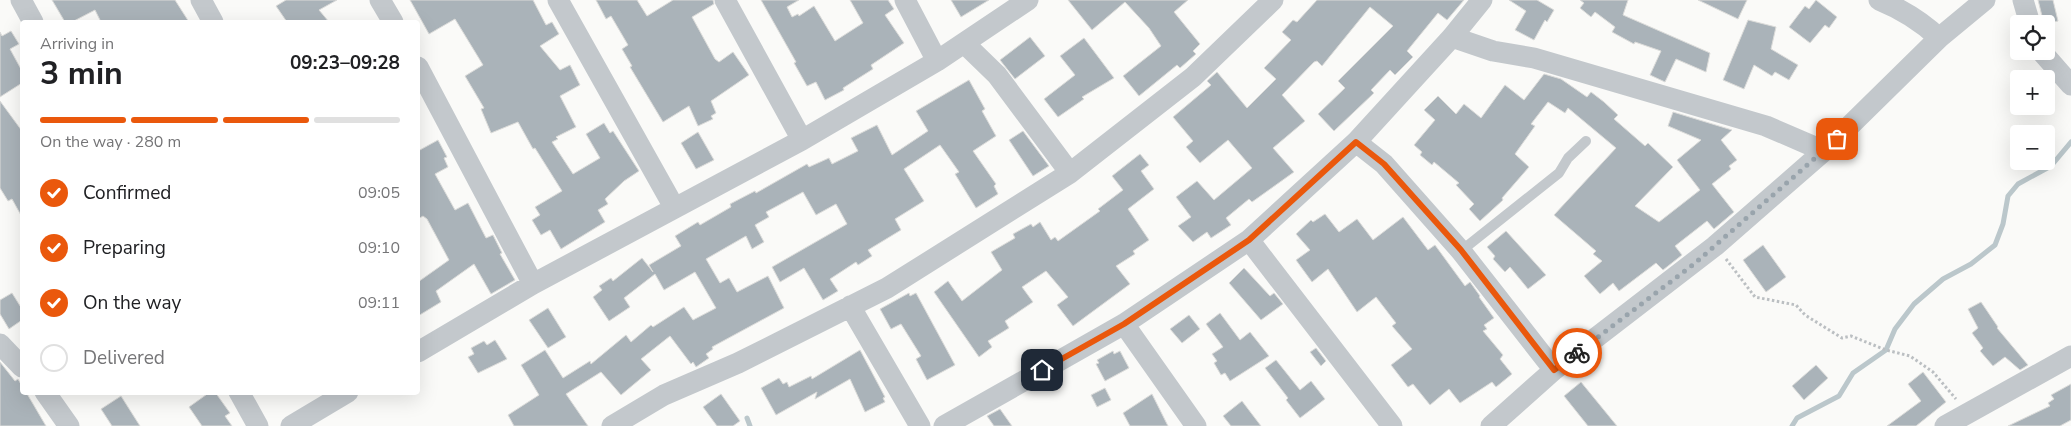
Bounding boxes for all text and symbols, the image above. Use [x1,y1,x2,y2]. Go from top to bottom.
map controls [2010,15,2055,170]
button: locate [2010,15,2055,60]
text: Arriving in [40,33,114,55]
text: 09:23–09:28 [290,50,400,76]
text: 3 min [40,52,123,95]
button: + [2010,70,2055,115]
pin [1816,118,1858,160]
icon: bag [1823,125,1851,153]
button: − [2010,125,2055,170]
text: On the way · 280 m [40,131,181,153]
icon: check [40,179,68,207]
text: Confirmed [83,180,171,206]
text: 09:05 [358,182,400,204]
icon: check [40,234,68,262]
text: Preparing [83,235,166,261]
text: 09:10 [358,237,400,259]
icon: check [40,289,68,317]
text: On the way [83,290,181,316]
text: 09:11 [358,292,400,314]
courier [1552,328,1602,378]
icon: bike [1563,339,1591,367]
text: Delivered [83,345,165,371]
pin [1021,349,1063,391]
icon: home [1028,356,1056,384]

